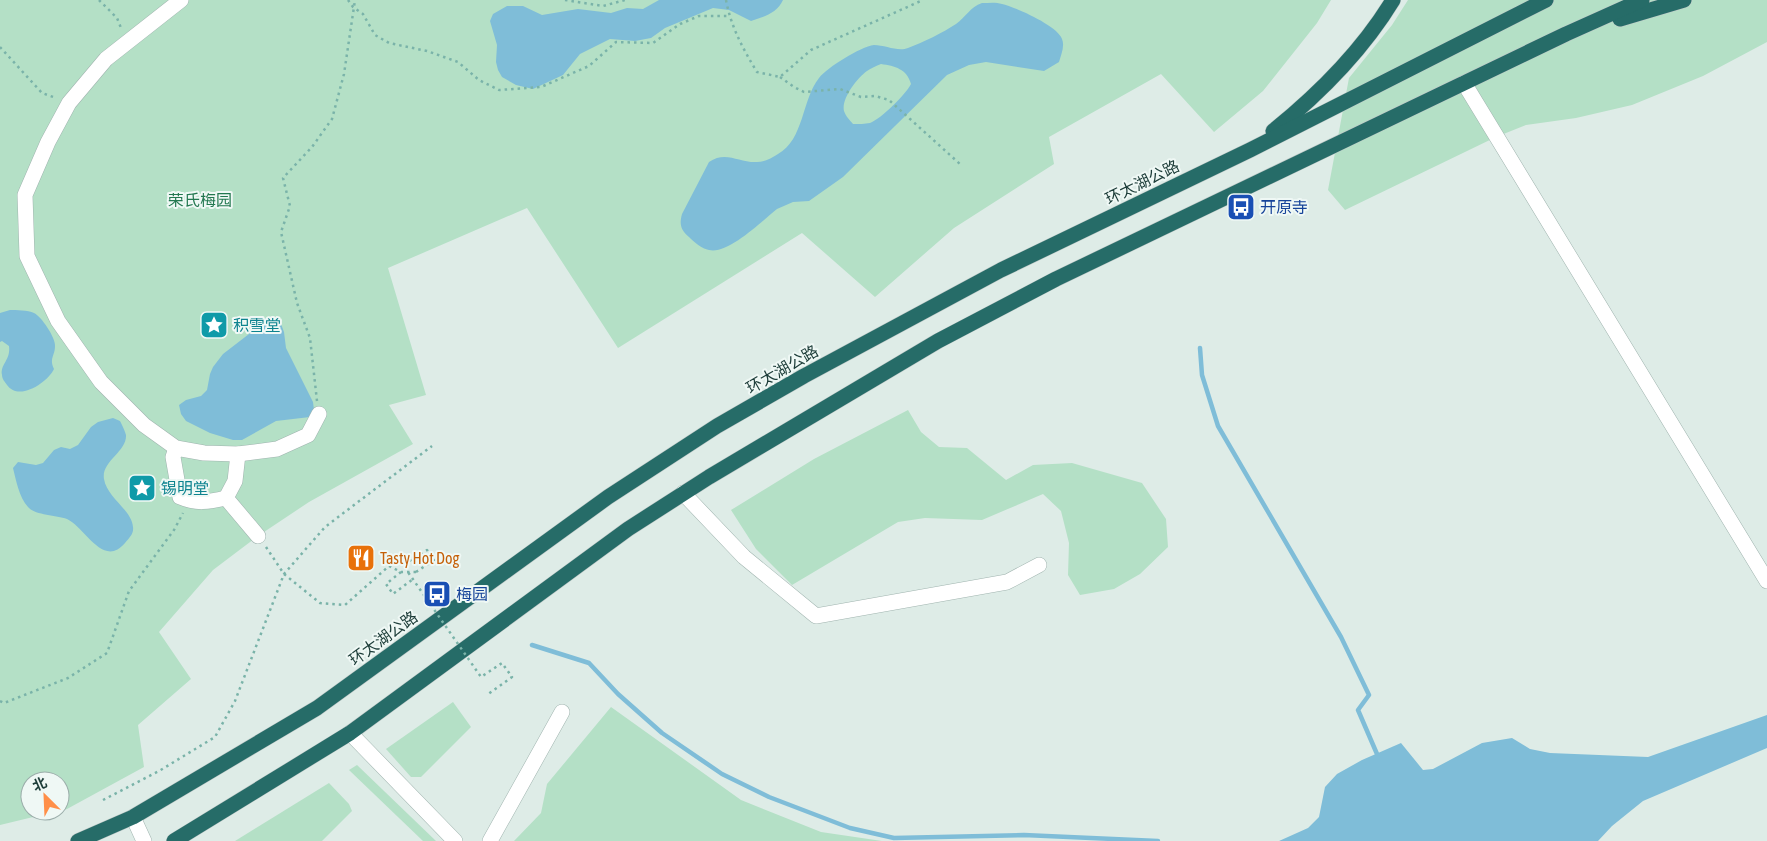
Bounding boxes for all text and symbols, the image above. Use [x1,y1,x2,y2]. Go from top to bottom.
street label: 环太湖公路 [1102,156,1182,208]
park label: 荣氏梅园 [168,191,232,209]
bus stop icon: 开原寺 [1226,192,1256,222]
place label: 开原寺 [1260,198,1308,216]
place icon: 积雪堂 [199,310,229,340]
place label: 积雪堂 [233,316,281,334]
street label: 环太湖公路 [743,341,821,397]
place icon: 锡明堂 [127,473,157,503]
place label: 锡明堂 [161,479,209,497]
restaurant icon: Tasty Hot Dog [346,543,376,573]
place label: Tasty Hot Dog [380,549,459,568]
bus stop icon: 梅园 [422,579,452,609]
place label: 梅园 [456,585,488,603]
street label: 环太湖公路 [345,607,421,669]
north arrow [20,771,70,821]
text: 北 [30,774,49,794]

